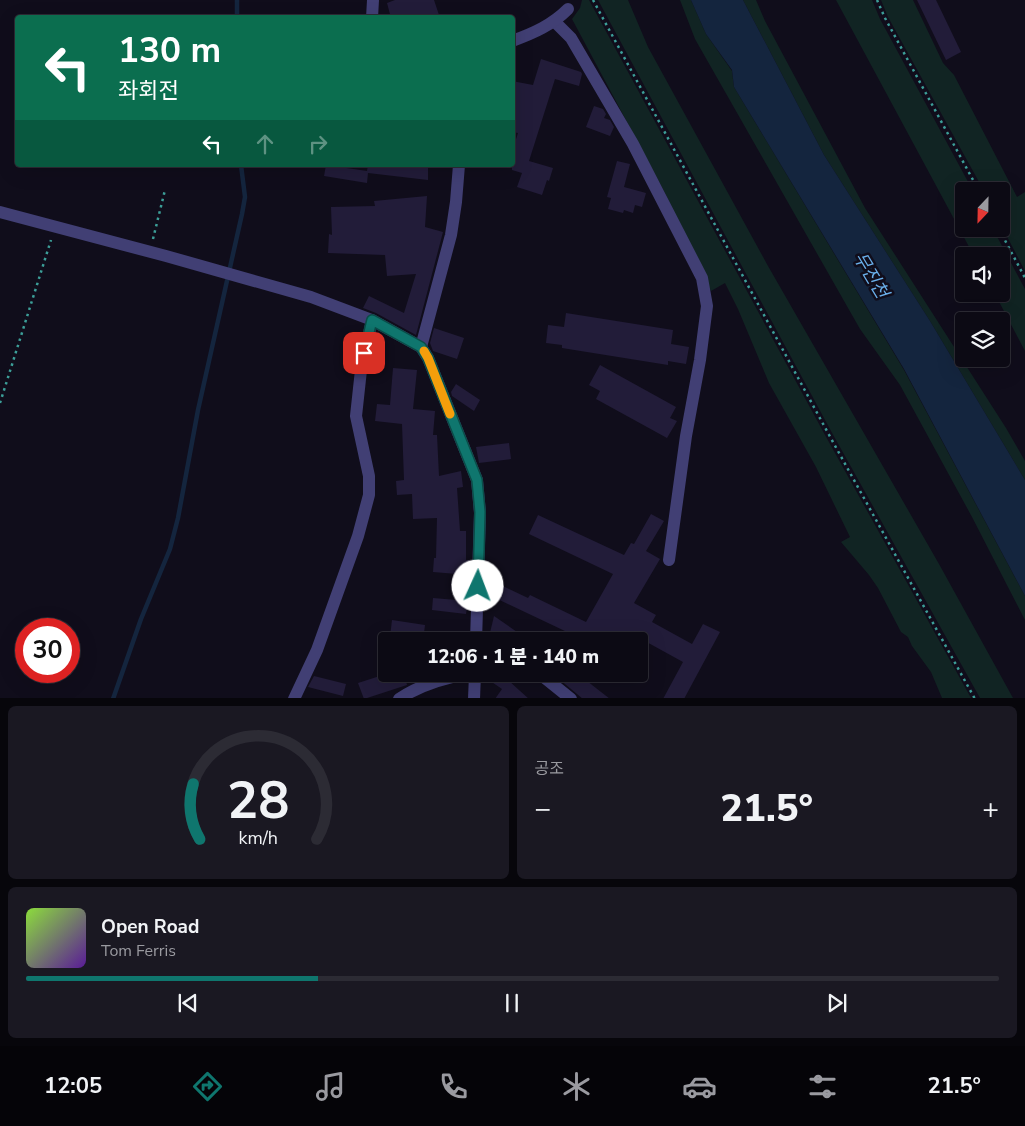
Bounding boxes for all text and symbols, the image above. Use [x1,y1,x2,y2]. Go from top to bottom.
text: 130 m [118,27,221,74]
icon: left [35,35,100,100]
text: 좌회전 [118,76,179,106]
icon: left [198,130,226,158]
icon: ahead [251,130,279,158]
icon: right [304,130,332,158]
north arrow [955,182,1010,238]
map controls [955,182,1010,367]
button: sound [955,247,1010,302]
water label: 무진천 [848,248,895,305]
button: layers [955,312,1010,367]
pin [343,332,385,374]
icon: arrive [350,339,378,367]
position arrow [451,559,503,611]
speed limit sign: 30 [15,618,80,683]
text: 12:06 · 1 분 · 140 m [427,644,599,670]
text: 공조 [535,758,564,780]
text: 28 [227,765,289,836]
text: 21.5° [720,783,813,834]
text: − [535,790,551,828]
text: + [982,790,999,828]
text: km/h [239,826,278,850]
text: Open Road [101,914,199,940]
text: Tom Ferris [101,940,176,962]
icon: previous [174,989,202,1017]
icon: pause [498,989,526,1017]
icon: next [823,989,851,1017]
icon: directions [190,1069,225,1104]
icon: music [313,1069,348,1104]
icon: phone [436,1069,471,1104]
icon: climate [559,1069,594,1104]
icon: car [682,1069,717,1104]
icon: filters [805,1069,840,1104]
text: 12:05 [44,1071,102,1101]
text: 21.5° [928,1071,981,1101]

